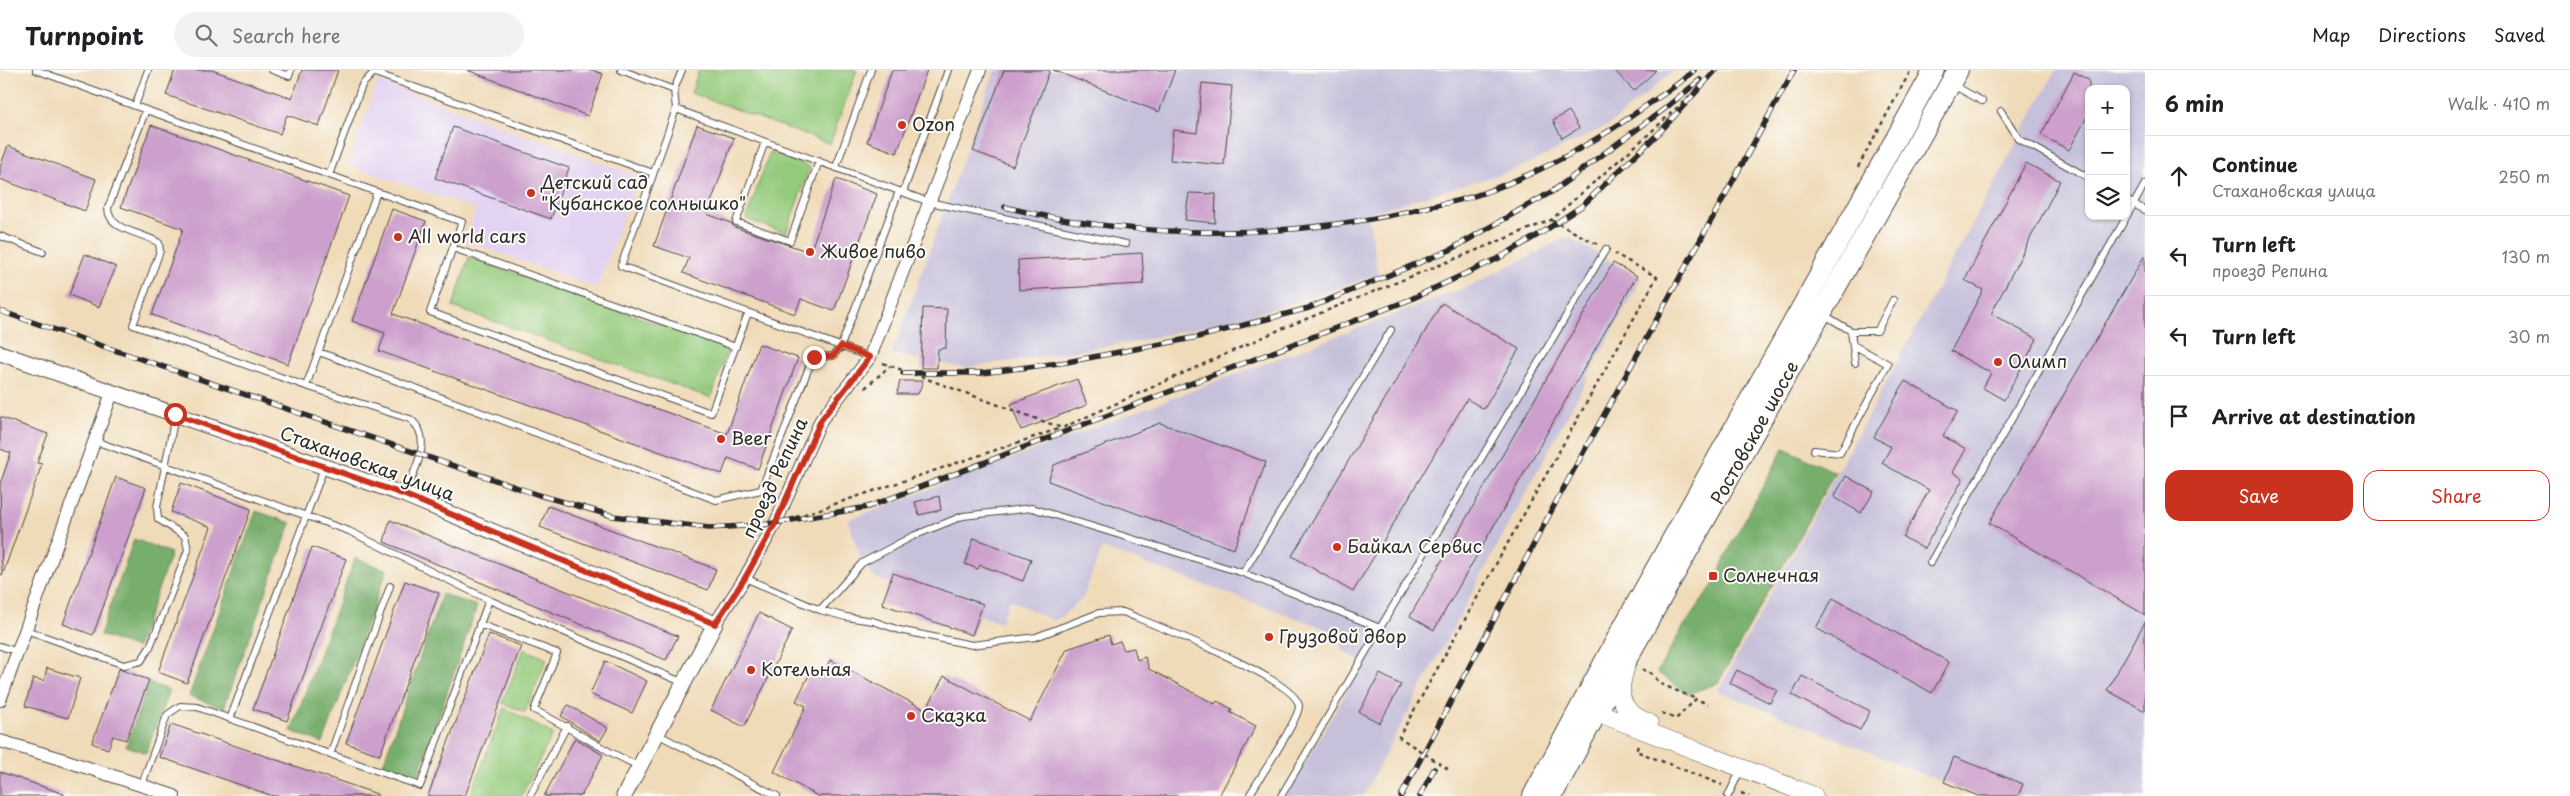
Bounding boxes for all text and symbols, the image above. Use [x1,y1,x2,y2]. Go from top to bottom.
search box [174,12,524,57]
text: Turnpoint [25,17,144,53]
icon: search [192,21,220,49]
text: Search here [232,21,341,49]
text: Map [2312,21,2350,48]
text: Directions [2378,21,2466,48]
text: Saved [2494,21,2545,48]
map controls [2085,85,2130,220]
button: + [2085,85,2130,130]
text: 6 min [2165,87,2224,119]
text: Walk · 410 m [2448,91,2550,115]
place label: Ozon [912,110,955,137]
marker: Ozon [896,119,908,131]
button: − [2085,130,2130,175]
text: Continue [2212,150,2298,178]
icon: ahead [2165,162,2193,190]
text: 250 m [2499,164,2550,188]
place label: Детский сад "Кубанское солнышко" [540,168,746,216]
button: layers [2085,175,2130,220]
text: Стахановская улица [2212,178,2376,202]
marker: Детский сад "Кубанское солнышко" [525,187,537,199]
place label: All world cars [408,222,526,249]
text: Turn left [2212,230,2296,258]
marker: All world cars [392,231,404,243]
place label: Живое пиво [820,237,926,264]
icon: left [2165,242,2193,270]
text: 130 m [2502,244,2550,268]
marker: Живое пиво [804,246,816,258]
text: проезд Репина [2212,258,2328,282]
icon: left [2165,322,2193,350]
text: Turn left [2212,322,2296,350]
text: 30 m [2508,324,2550,348]
route end [803,346,826,369]
place label: Олимп [2008,347,2067,374]
street label: Ростовское шоссе [1703,356,1804,509]
marker: Олимп [1992,356,2004,368]
icon: arrive [2165,402,2193,430]
text: Arrive at destination [2212,402,2416,430]
route start [164,403,187,426]
street label: проезд Репина [734,412,814,542]
street label: Стахановская улица [276,418,459,507]
place label: Beer [731,424,772,451]
marker: Beer [715,433,727,445]
button: Save [2165,470,2353,521]
button: Share [2363,470,2550,521]
place label: Байкал Сервис [1347,532,1482,559]
marker: Байкал Сервис [1331,541,1343,553]
place label: Солнечная [1723,561,1819,588]
marker: Солнечная [1707,570,1719,582]
place label: Грузовой двор [1279,622,1406,649]
marker: Грузовой двор [1263,631,1275,643]
place label: Котельная [761,655,852,682]
marker: Котельная [745,664,757,676]
place label: Сказка [921,701,987,728]
marker: Сказка [905,710,917,722]

